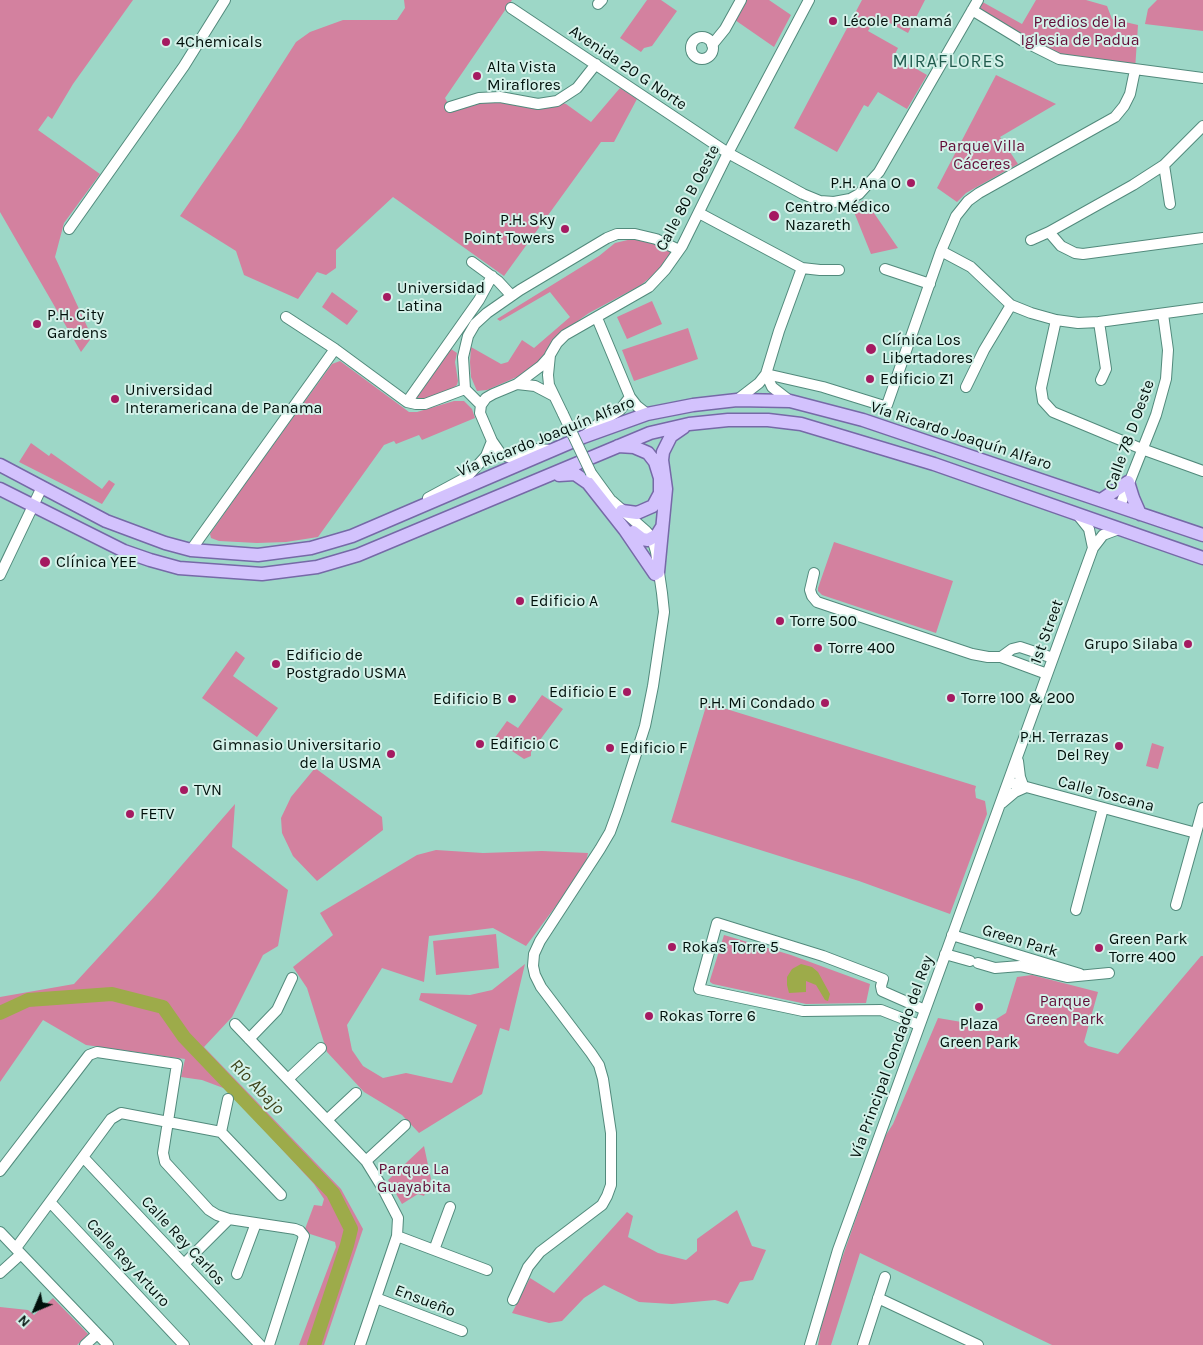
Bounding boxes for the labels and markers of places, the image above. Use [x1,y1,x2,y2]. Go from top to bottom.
place label: Lécole Panamá [843,11,952,31]
marker: Lécole Panamá [827,15,839,27]
place label: 4Chemicals [176,32,262,52]
marker: 4Chemicals [160,36,172,48]
place label: Alta Vista Miraflores [487,57,561,95]
marker: Alta Vista Miraflores [471,70,483,82]
place label: P.H. Ana O [830,173,901,193]
marker: P.H. Ana O [905,177,917,189]
place label: Centro Médico Nazareth [785,197,890,235]
marker: Centro Médico Nazareth [767,209,781,223]
place label: P.H. Sky Point Towers [464,210,555,248]
marker: P.H. Sky Point Towers [559,223,571,235]
place label: Universidad Latina [397,278,485,316]
marker: Universidad Latina [381,291,393,303]
place label: P.H. City Gardens [47,305,108,343]
marker: P.H. City Gardens [31,318,43,330]
place label: Clínica Los Libertadores [882,330,973,368]
marker: Clínica Los Libertadores [864,342,878,356]
place label: Edificio Z1 [880,369,954,389]
marker: Edificio Z1 [864,373,876,385]
place label: Universidad Interamericana de Panama [125,380,322,418]
marker: Universidad Interamericana de Panama [109,393,121,405]
place label: Clínica YEE [56,552,137,572]
marker: Clínica YEE [38,555,52,569]
place label: Edificio A [530,591,598,611]
marker: Edificio A [514,595,526,607]
place label: Torre 500 [790,611,857,631]
marker: Torre 500 [774,615,786,627]
place label: Grupo Silaba [1084,634,1178,654]
place label: Torre 400 [828,638,895,658]
marker: Grupo Silaba [1182,638,1194,650]
marker: Torre 400 [812,642,824,654]
place label: Edificio de Postgrado USMA [286,645,407,683]
marker: Edificio de Postgrado USMA [270,658,282,670]
place label: Edificio E [549,682,617,702]
marker: Edificio E [621,686,633,698]
place label: Torre 100 & 200 [961,688,1075,708]
place label: Edificio B [433,689,502,709]
marker: Torre 100 & 200 [945,692,957,704]
marker: Edificio B [506,693,518,705]
place label: P.H. Mi Condado [699,693,815,713]
marker: P.H. Mi Condado [819,697,831,709]
place label: P.H. Terrazas Del Rey [1020,727,1109,765]
place label: Edificio C [490,734,559,754]
place label: Gimnasio Universitario de la USMA [213,735,381,773]
marker: Edificio C [474,738,486,750]
place label: Edificio F [620,738,687,758]
marker: P.H. Terrazas Del Rey [1113,740,1125,752]
marker: Edificio F [604,742,616,754]
marker: Gimnasio Universitario de la USMA [385,748,397,760]
place label: TVN [194,780,222,800]
marker: TVN [178,784,190,796]
place label: FETV [140,804,174,824]
marker: FETV [124,808,136,820]
place label: Green Park Torre 400 [1109,929,1187,967]
place label: Rokas Torre 5 [682,937,779,957]
marker: Rokas Torre 5 [666,941,678,953]
marker: Green Park Torre 400 [1093,942,1105,954]
marker: Plaza Green Park [973,1001,985,1013]
place label: Rokas Torre 6 [659,1006,756,1026]
marker: Rokas Torre 6 [643,1010,655,1022]
place label: Plaza Green Park [940,1014,1018,1052]

